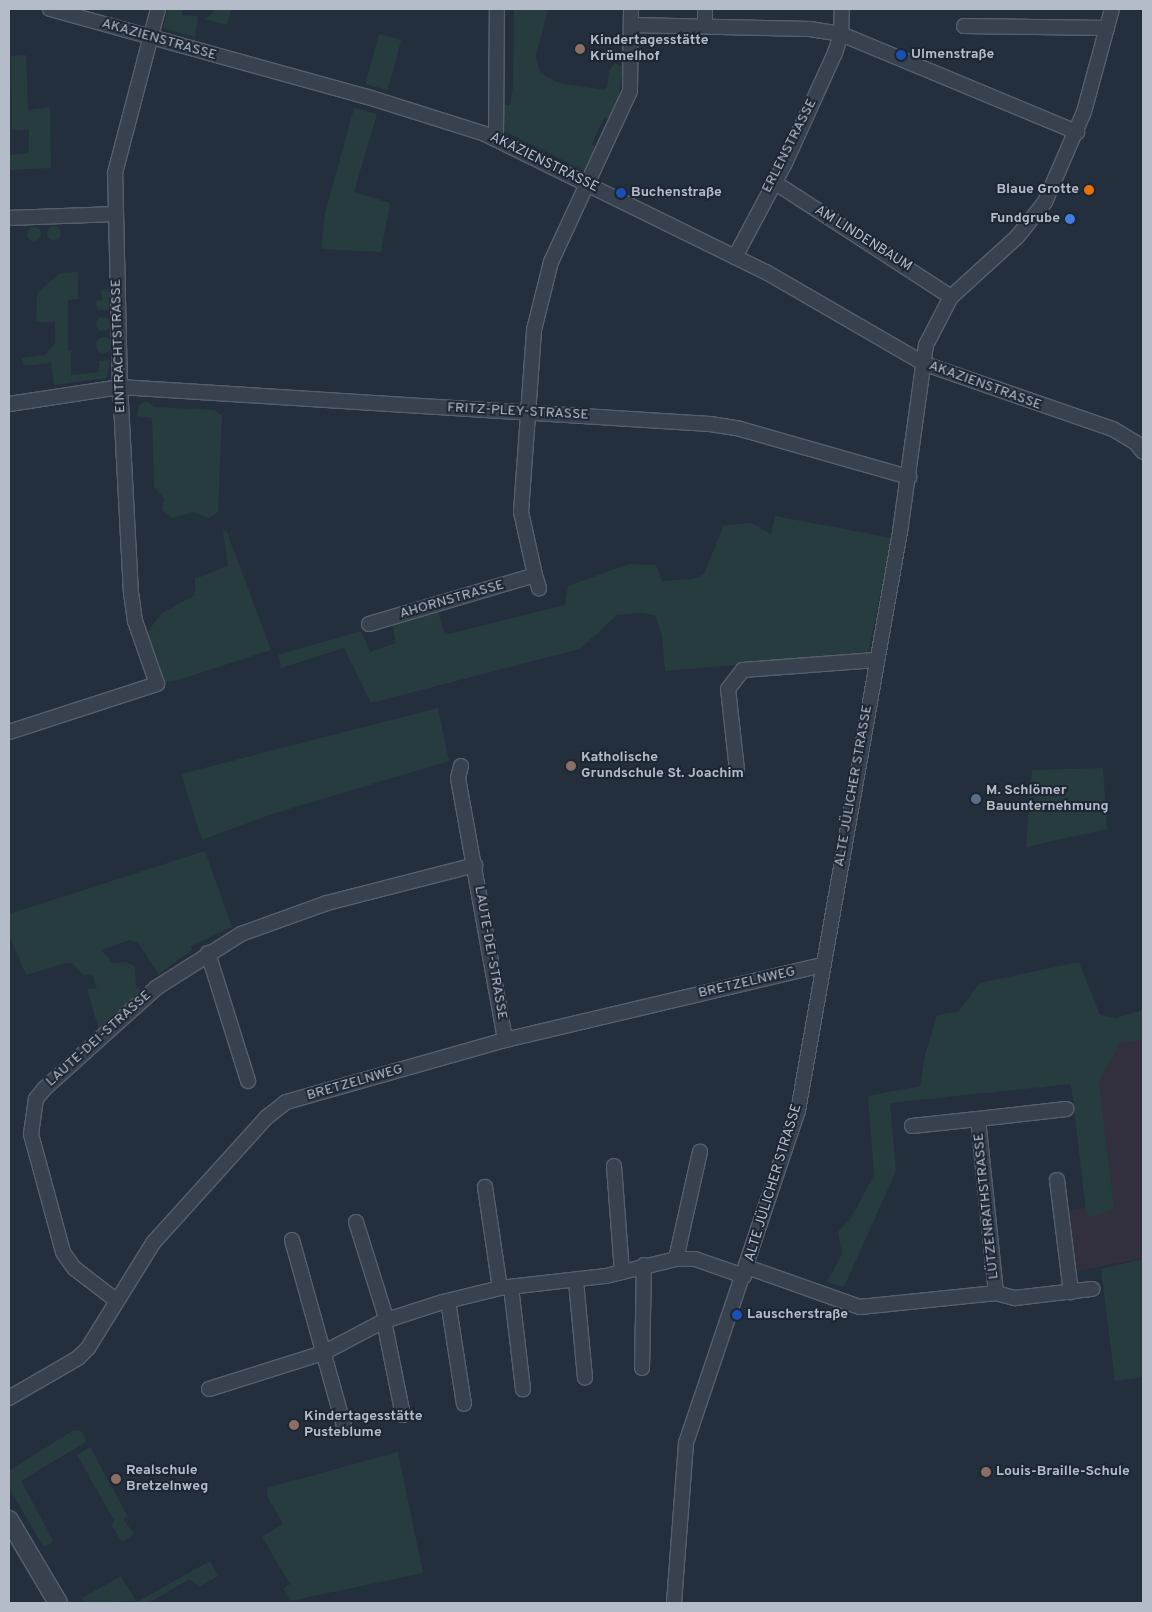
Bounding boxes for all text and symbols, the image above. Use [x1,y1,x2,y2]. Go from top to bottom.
street label: AKAZIENSTRASSE [100,16,218,64]
place label: Kindertagesstätte Krümelhof [590,33,709,65]
marker: Kindertagesstätte Krümelhof [574,43,586,55]
place label: Ulmenstraße [911,47,994,63]
marker: Ulmenstraße [895,49,907,61]
street label: ERLENSTRASSE [759,96,821,196]
street label: AKAZIENSTRASSE [487,129,601,197]
place label: Blaue Grotte [996,182,1079,198]
marker: Blaue Grotte [1083,184,1095,196]
place label: Buchenstraße [631,185,722,201]
marker: Buchenstraße [615,187,627,199]
street label: AM LINDENBAUM [811,202,915,276]
place label: Fundgrube [990,211,1060,227]
marker: Fundgrube [1064,213,1076,225]
street label: EINTRACHTSTRASSE [108,279,130,413]
street label: AKAZIENSTRASSE [926,358,1044,414]
street label: FRITZ-PLEY-STRASSE [447,400,589,424]
street label: AHORNSTRASSE [398,577,506,623]
street label: ALTE JÜLICHER STRASSE [831,704,877,868]
place label: Katholische Grundschule St. Joachim [581,750,744,782]
marker: Katholische Grundschule St. Joachim [565,760,577,772]
place label: M. Schlömer Bauunternehmung [986,783,1109,816]
marker: M. Schlömer Bauunternehmung [970,793,982,805]
street label: LAUTE-DEI-STRASSE [470,885,510,1021]
street label: BRETZELNWEG [697,964,797,1002]
street label: LAUTE-DEI-STRASSE [43,987,155,1091]
street label: BRETZELNWEG [305,1061,405,1105]
street label: ALTE JÜLICHER STRASSE [742,1102,806,1264]
street label: LÜTZENRATHSTRASSE [971,1132,1003,1280]
place label: Lauscherstraße [747,1307,848,1323]
marker: Lauscherstraße [731,1309,743,1321]
place label: Kindertagesstätte Pusteblume [304,1409,423,1441]
marker: Kindertagesstätte Pusteblume [288,1419,300,1431]
place label: Realschule Bretzelnweg [126,1463,208,1495]
place label: Louis-Braille-Schule [996,1464,1130,1480]
marker: Louis-Braille-Schule [980,1466,992,1478]
marker: Realschule Bretzelnweg [110,1473,122,1485]

